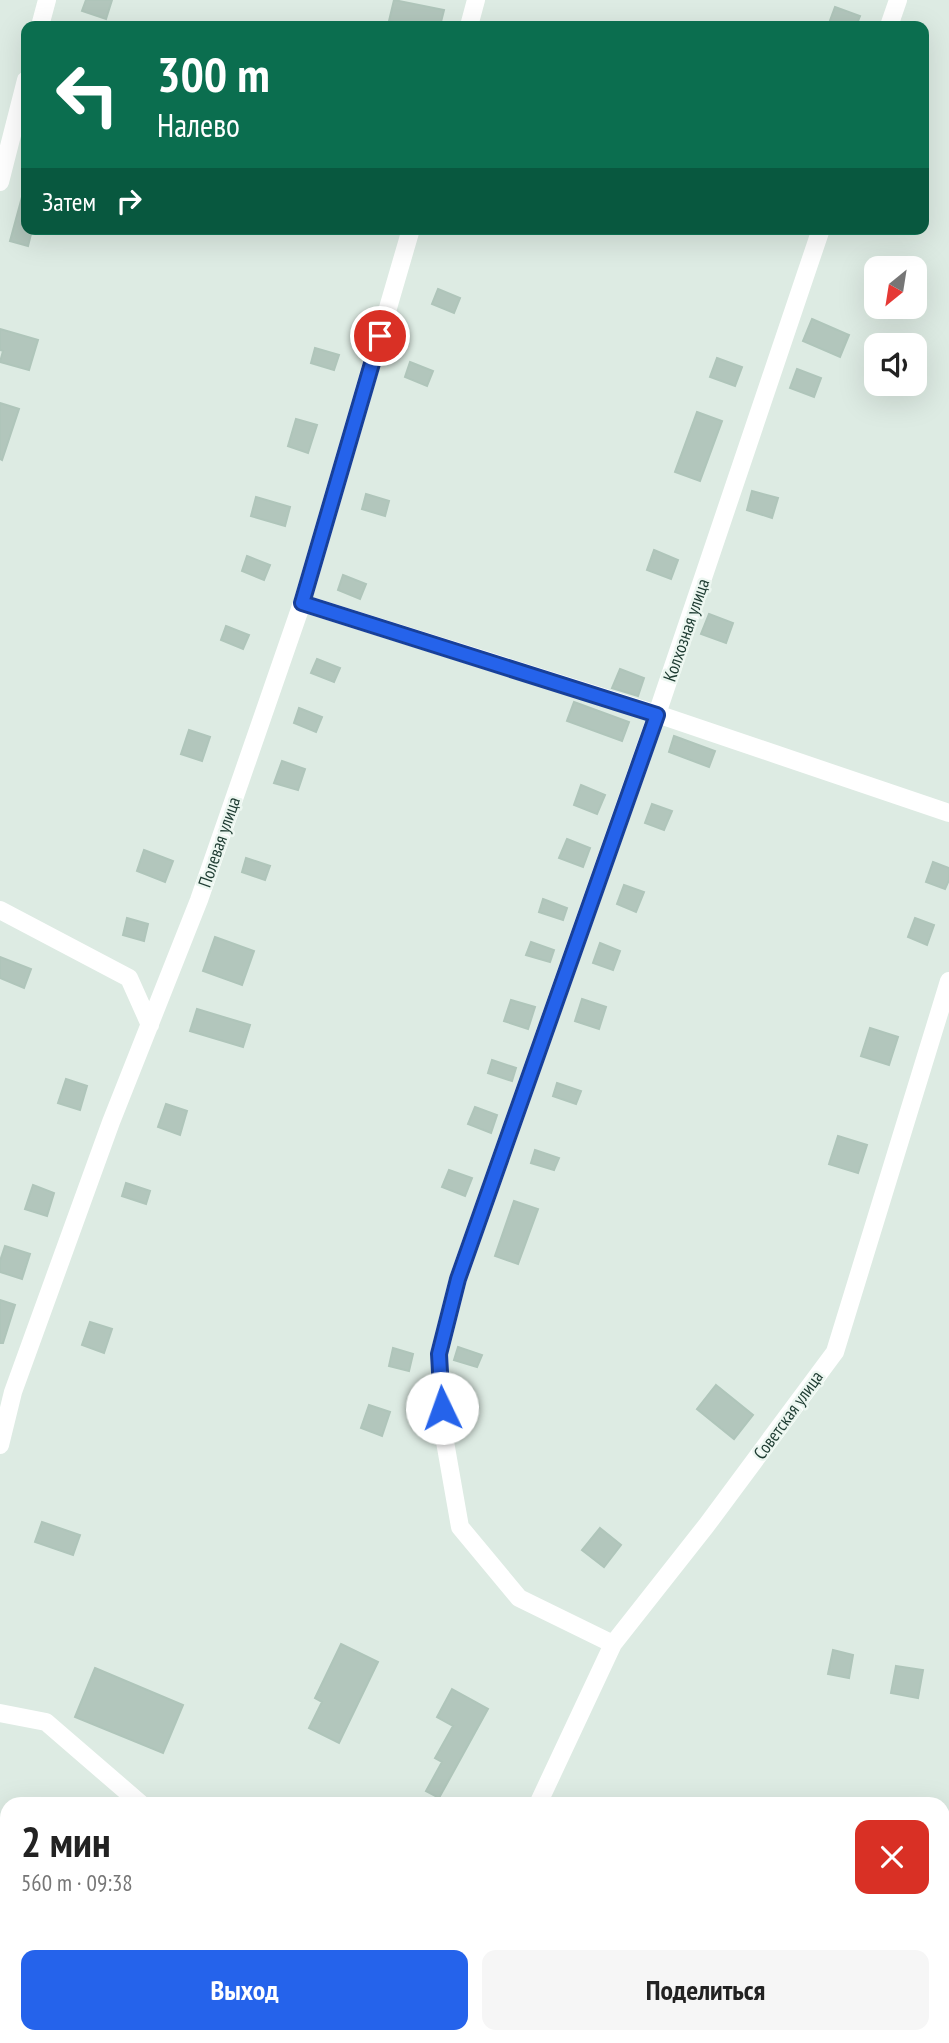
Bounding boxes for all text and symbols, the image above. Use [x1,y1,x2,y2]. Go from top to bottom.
text: 300 m [157,42,270,106]
icon: left [42,49,133,140]
text: Налево [157,104,240,146]
icon: right [110,182,148,220]
text: Затем [42,185,96,218]
north arrow [864,256,928,318]
map controls [864,256,927,396]
pin [350,306,410,366]
icon: arrive [361,317,399,355]
button: sound [864,333,927,396]
street label: Колхозная улица [658,576,714,684]
street label: Полевая улица [193,794,245,890]
street label: Советская улица [748,1366,828,1464]
position arrow [405,1371,479,1445]
text: 2 мин [21,1814,111,1869]
button: close [855,1820,929,1894]
text: 560 m · 09:38 [21,1868,133,1897]
button: Выход [21,1950,468,2030]
button: Поделиться [482,1950,929,2030]

